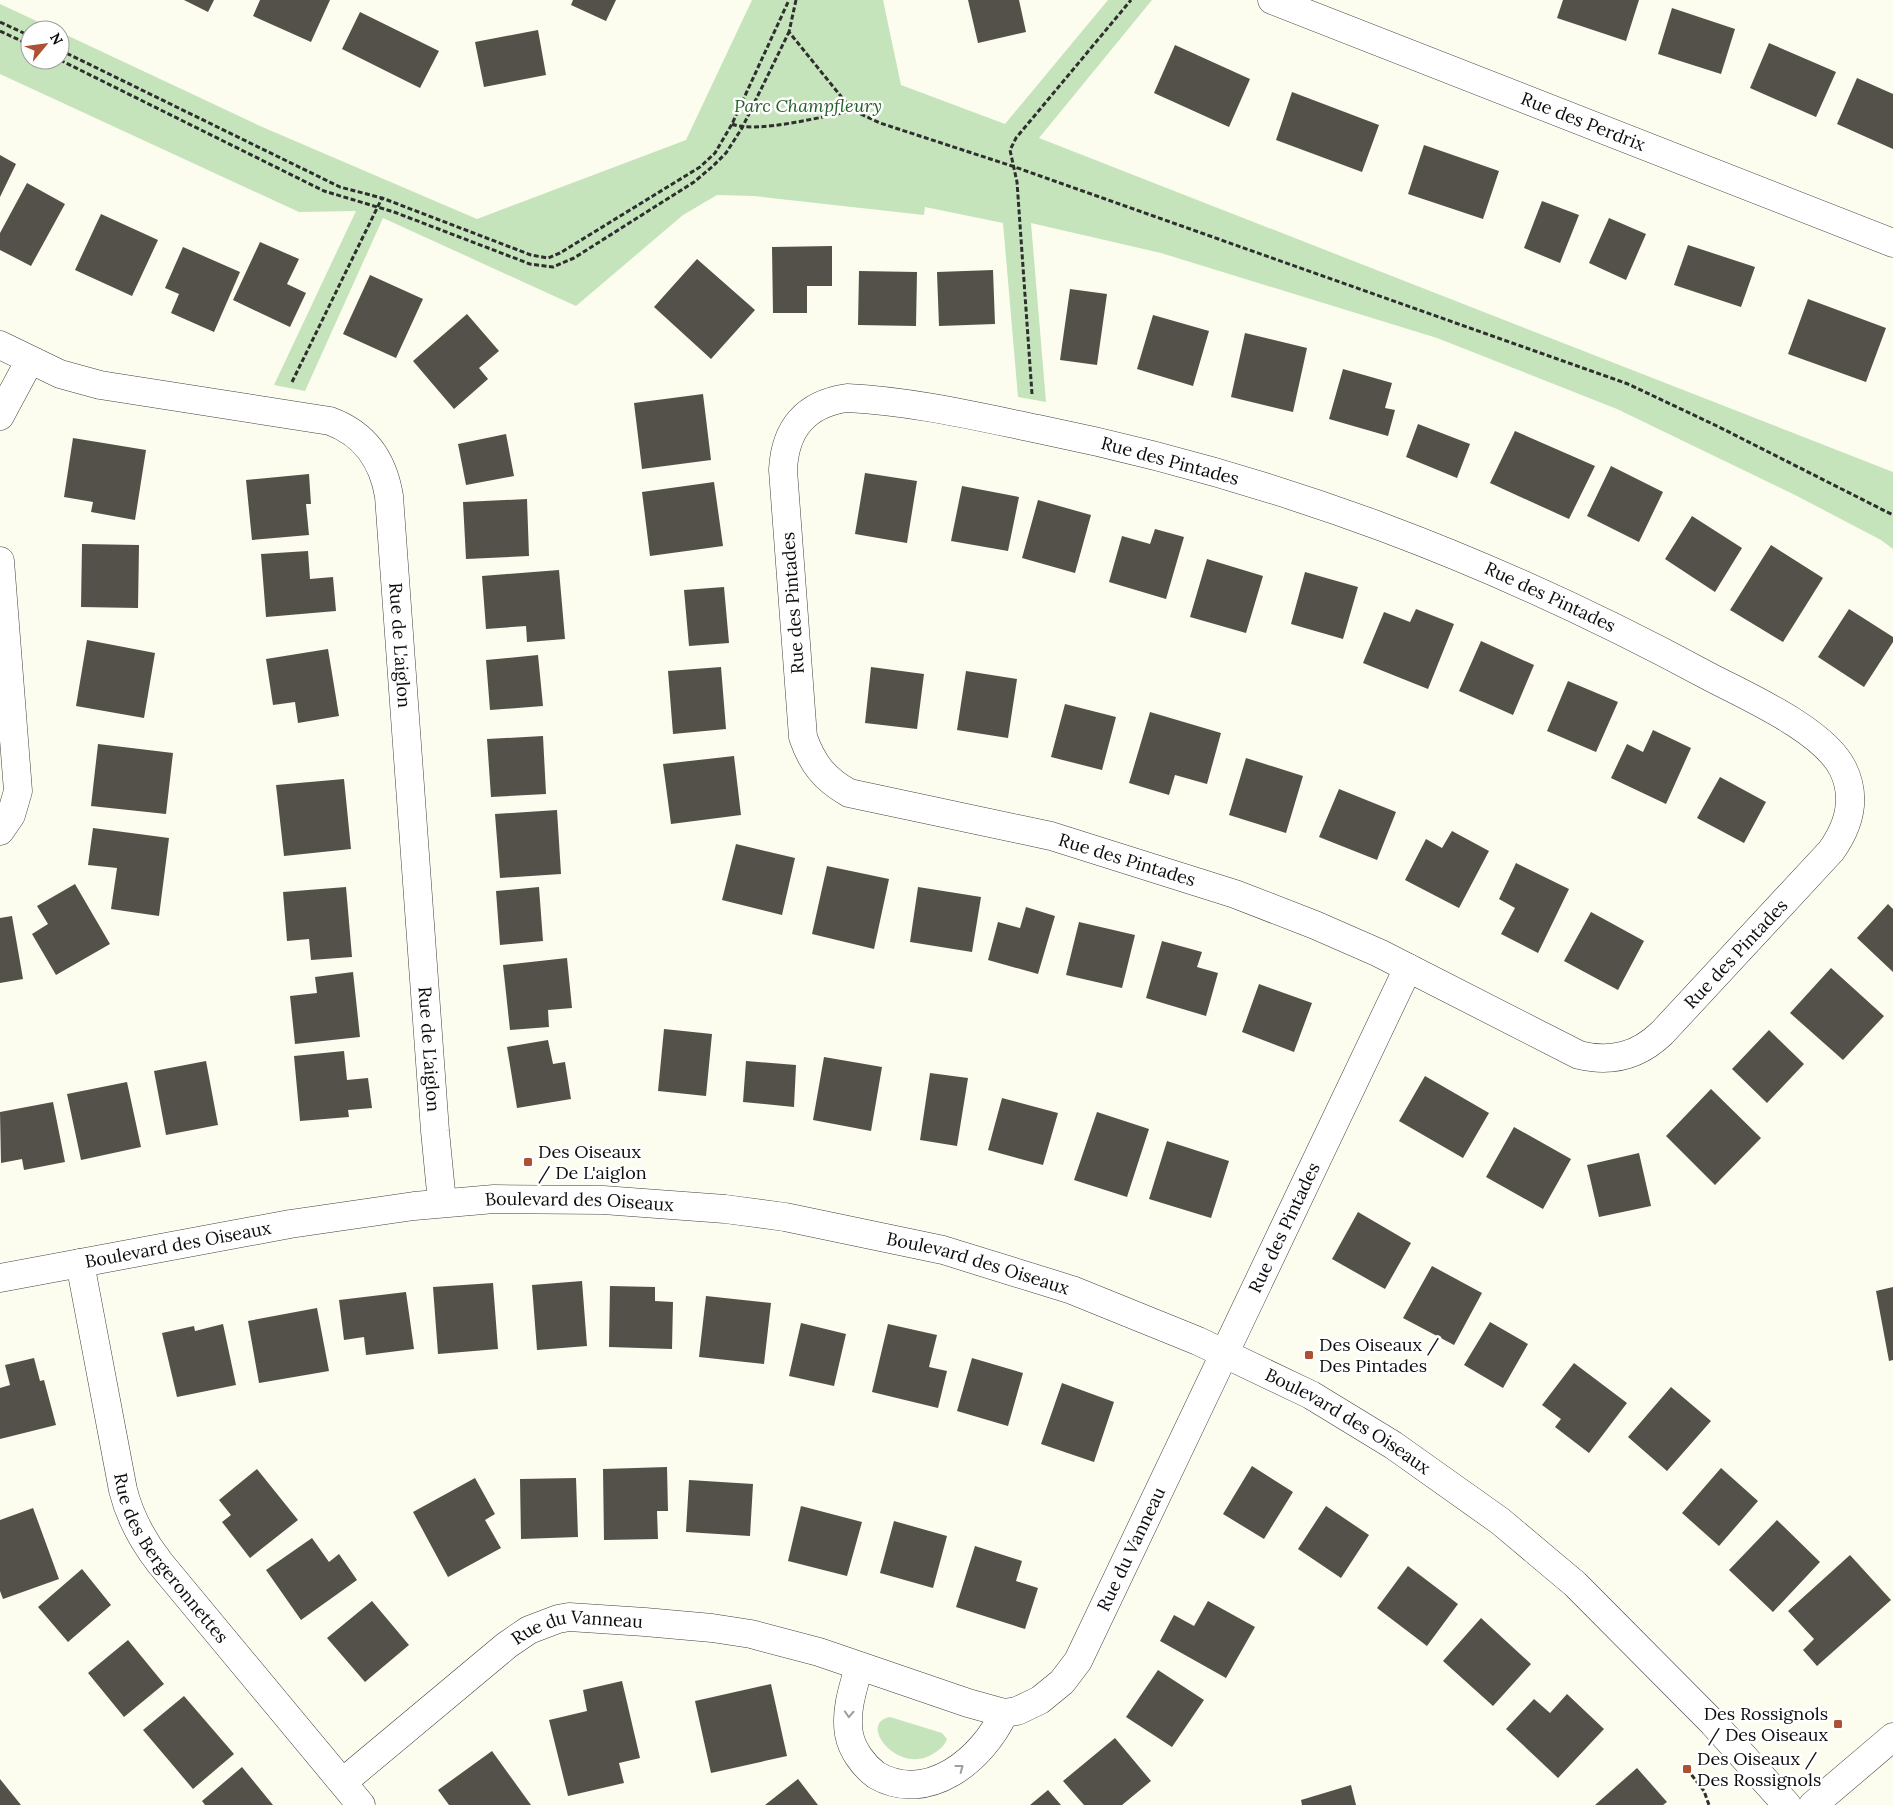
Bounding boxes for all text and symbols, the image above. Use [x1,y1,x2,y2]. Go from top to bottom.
north arrow [20,20,70,70]
text: N [46,30,67,48]
street label: Rue des Perdrix [1518,87,1649,156]
park label: Parc Champfleury [734,94,882,117]
street label: Rue des Pintades [1099,431,1242,490]
street label: Rue des Pintades [776,531,809,675]
street label: Rue des Pintades [1481,556,1619,637]
street label: Rue de L'aiglon [384,582,416,709]
street label: Rue des Pintades [1056,828,1198,891]
street label: Rue des Pintades [1679,894,1792,1013]
street label: Rue de L'aiglon [414,986,446,1113]
place label: Des Oiseaux / De L'aiglon [538,1140,647,1184]
marker: Des Oiseaux / De L'aiglon [522,1156,534,1168]
street label: Rue des Pintades [1243,1158,1325,1297]
street label: Boulevard des Oiseaux [484,1187,675,1216]
street label: Boulevard des Oiseaux [83,1216,273,1273]
street label: Boulevard des Oiseaux [885,1227,1073,1300]
place label: Des Oiseaux / Des Pintades [1319,1333,1440,1377]
marker: Des Oiseaux / Des Pintades [1303,1349,1315,1361]
street label: Boulevard des Oiseaux [1262,1363,1436,1479]
street label: Rue des Bergeronnettes [109,1471,234,1648]
street label: Rue du Vanneau [1091,1483,1170,1615]
street label: Rue du Vanneau [507,1605,644,1650]
place label: Des Rossignols / Des Oiseaux [1704,1702,1828,1746]
one-way arrow [844,1710,855,1718]
marker: Des Rossignols / Des Oiseaux [1832,1718,1844,1730]
place label: Des Oiseaux / Des Rossignols [1697,1747,1821,1791]
marker: Des Oiseaux / Des Rossignols [1681,1763,1693,1775]
one-way arrow [955,1765,964,1774]

